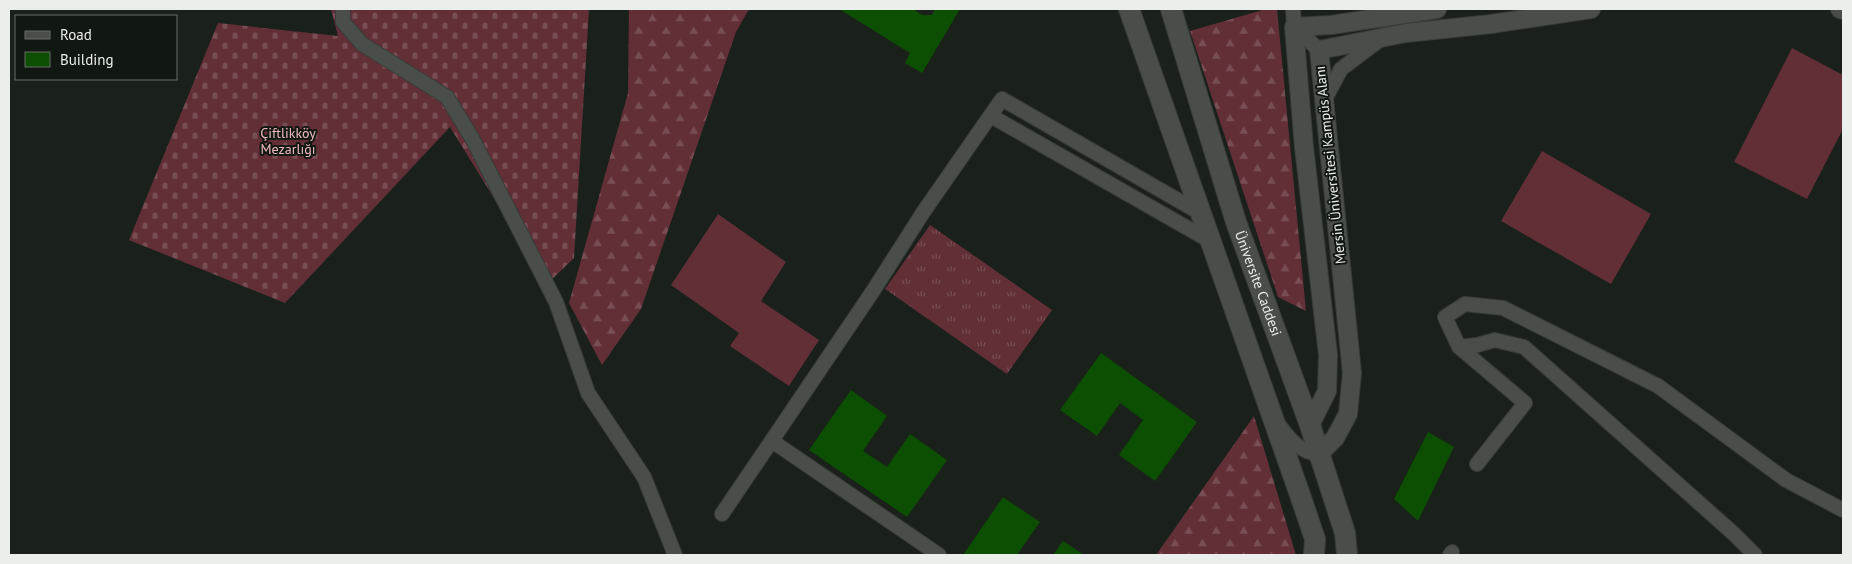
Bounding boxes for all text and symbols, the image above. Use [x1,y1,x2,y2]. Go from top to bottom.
legend [15,15,178,80]
text: Road [60,25,92,44]
text: Building [60,50,114,69]
street label: Mersin Üniversitesi Kampüs Alanı [1311,65,1349,265]
park label: Çiftlikköy Mezarlığı [260,124,316,158]
street label: Üniversite Caddesi [1231,228,1286,338]

